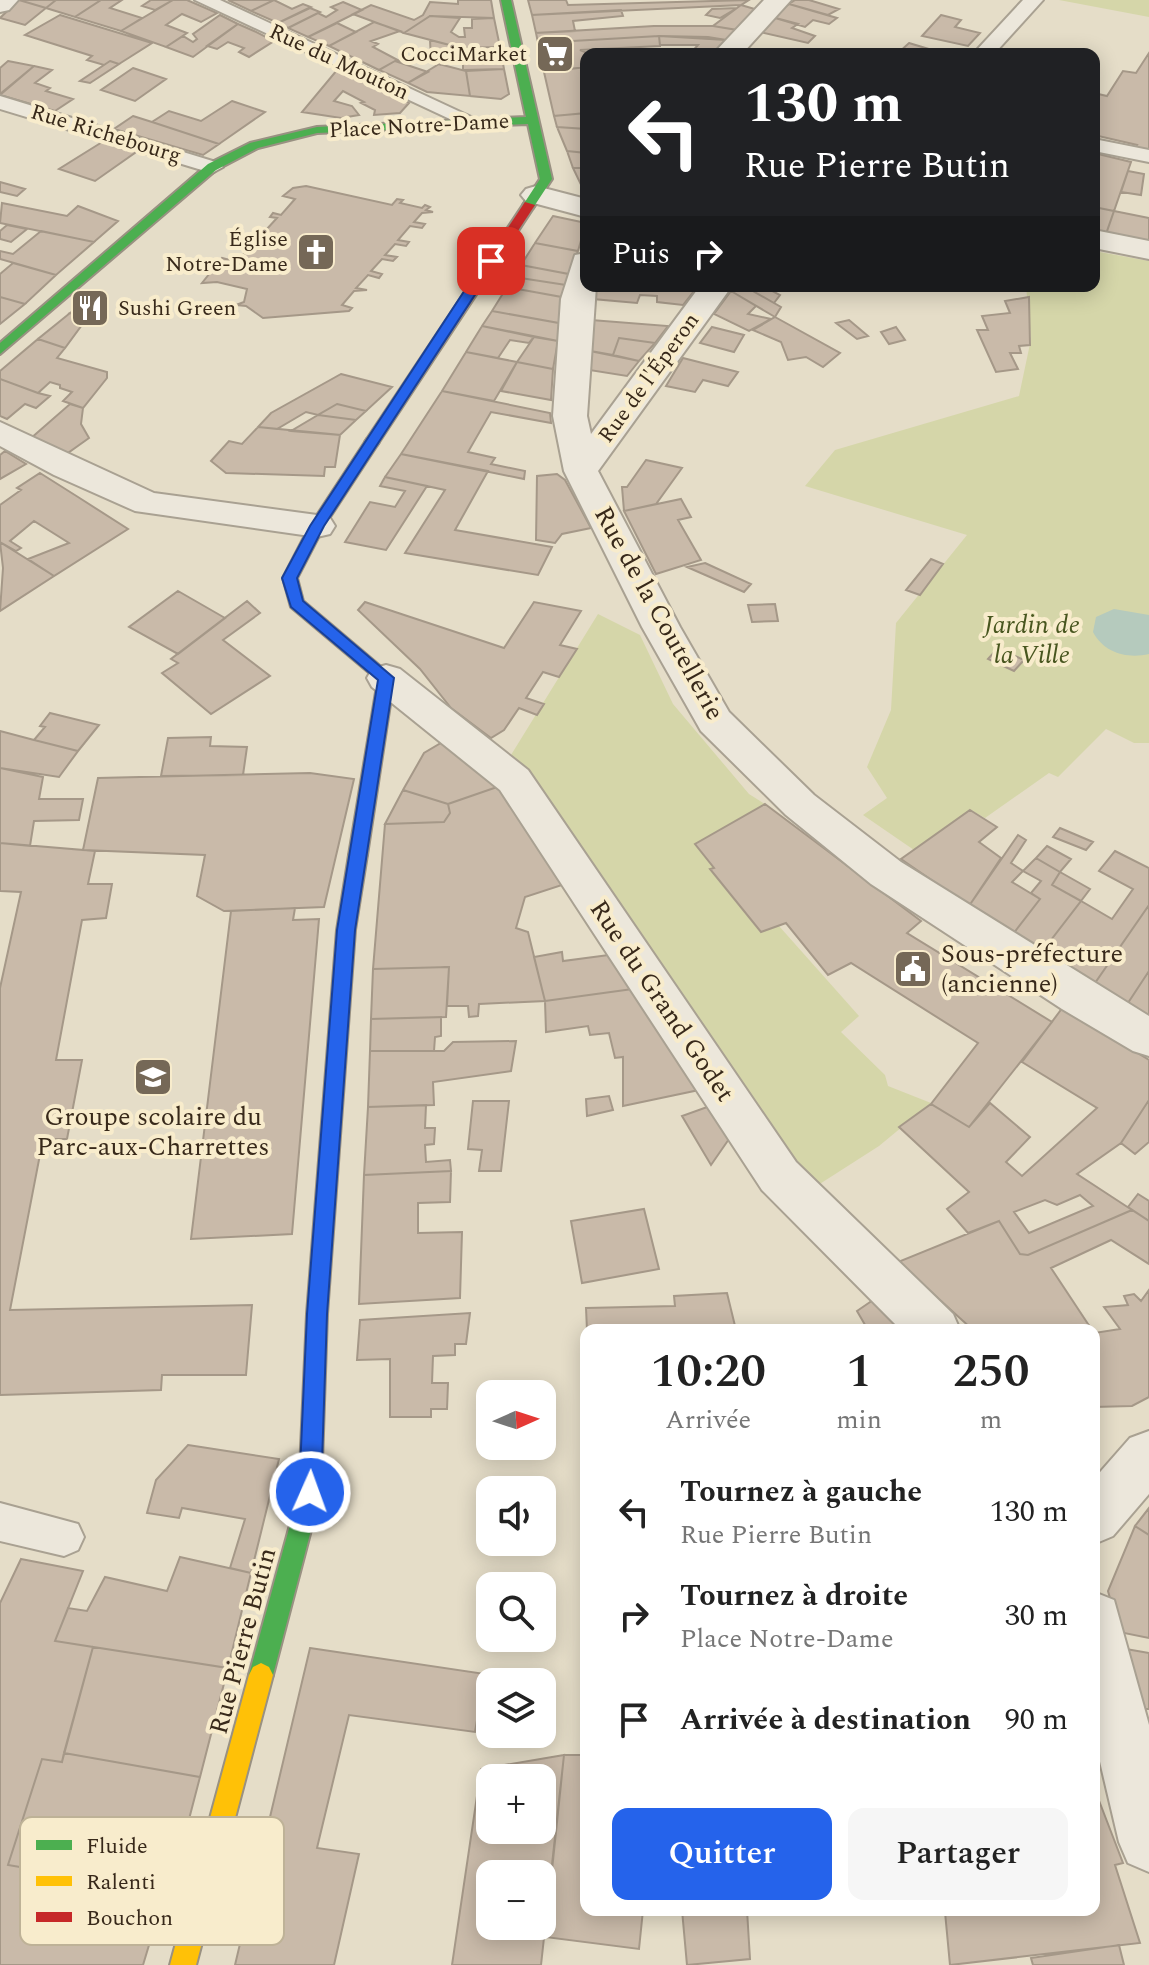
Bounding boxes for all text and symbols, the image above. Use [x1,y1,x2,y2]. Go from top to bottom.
street label: Rue du Mouton [264,15,414,109]
supermarket icon: CocciMarket [534,33,576,75]
place label: CocciMarket [400,38,527,71]
text: 130 m [744,62,903,147]
icon: left [612,80,716,184]
street label: Rue Richebourg [27,95,185,173]
street label: Place Notre-Dame [328,105,510,147]
text: Rue Pierre Butin [744,139,1010,194]
place label: Église Notre-Dame [165,223,288,281]
pin [457,227,525,295]
church icon: Église Notre-Dame [295,231,337,273]
text: Puis [612,231,670,277]
icon: right [686,232,730,276]
icon: arrive [469,239,513,283]
restaurant icon: Sushi Green [69,287,111,329]
place label: Sushi Green [118,292,236,325]
street label: Rue de l'Éperon [590,306,708,450]
street label: Rue de la Coutellerie [583,499,735,727]
park label: Jardin de la Ville [982,605,1080,675]
street label: Rue du Grand Godet [579,892,745,1110]
place label: Sous-préfecture (ancienne) [941,934,1123,1004]
public building icon: Sous-préfecture (ancienne) [892,948,934,990]
school or university icon: Groupe scolaire du Parc-aux-Charrettes [132,1056,174,1098]
place label: Groupe scolaire du Parc-aux-Charrettes [36,1097,270,1167]
text: 10:20 [650,1335,766,1408]
text: 1 [846,1335,872,1408]
text: 250 [952,1335,1030,1408]
north arrow [476,1380,556,1460]
map controls [476,1380,556,1940]
text: Arrivée [665,1400,751,1440]
text: min [836,1400,882,1440]
text: m [980,1400,1002,1440]
position arrow [268,1450,352,1534]
text: Tournez à gauche [680,1469,922,1515]
button: sound [476,1476,556,1556]
text: 130 m [990,1489,1068,1535]
icon: left [612,1490,656,1534]
text: Rue Pierre Butin [680,1515,872,1555]
street label: Rue Pierre Butin [199,1543,287,1739]
button: search [476,1572,556,1652]
text: Tournez à droite [680,1573,908,1619]
text: 30 m [1005,1593,1068,1639]
icon: right [612,1594,656,1638]
text: Place Notre-Dame [680,1619,894,1659]
button: layers [476,1668,556,1748]
text: Arrivée à destination [680,1697,971,1743]
text: 90 m [1005,1697,1068,1743]
icon: arrive [612,1698,656,1742]
button: + [476,1764,556,1844]
button: Quitter [612,1808,832,1900]
button: Partager [848,1808,1068,1900]
legend [20,1817,284,1945]
text: Fluide [86,1830,148,1863]
button: − [476,1860,556,1940]
text: Ralenti [86,1866,156,1899]
text: Bouchon [86,1902,173,1935]

